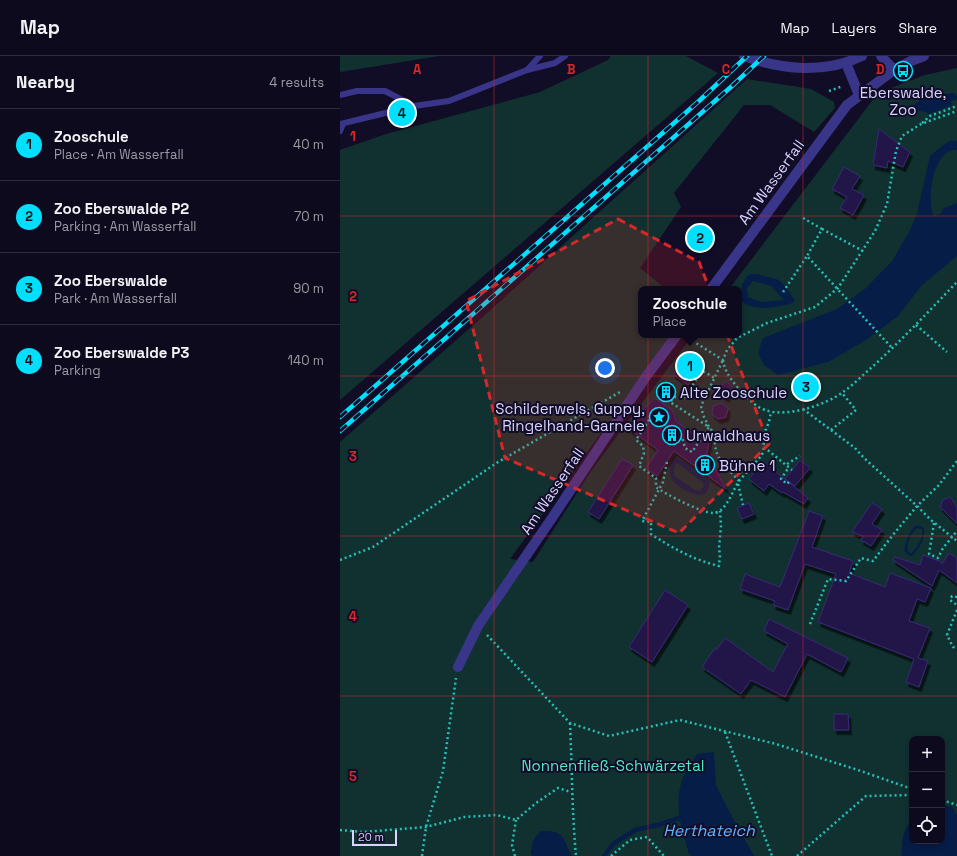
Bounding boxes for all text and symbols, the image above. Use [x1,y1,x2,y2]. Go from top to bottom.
text: Map [20,15,60,40]
text: Map [780,19,810,37]
text: Layers [832,19,876,37]
text: Share [898,19,937,37]
bus stop icon: Eberswalde, Zoo [892,60,914,82]
text: A [413,61,422,78]
text: B [567,61,576,78]
text: C [722,61,730,78]
text: D [876,61,885,78]
text: Nearby [16,71,75,93]
text: 4 results [269,74,324,91]
place label: Eberswalde, Zoo [860,83,946,119]
pin: 4 [389,98,415,128]
text: Zooschule [54,127,129,146]
text: 1 [350,128,356,145]
text: 1 [26,136,32,153]
text: 40 m [293,136,324,153]
street label: Am Wasserfall [734,136,808,228]
text: Place · Am Wasserfall [54,146,184,163]
text: Zoo Eberswalde P2 [54,199,189,218]
text: 2 [25,208,33,225]
text: 70 m [294,208,324,225]
text: Parking · Am Wasserfall [54,218,197,235]
pin: 2 [687,223,713,253]
text: Zoo Eberswalde [54,271,168,290]
text: 3 [25,280,33,297]
text: 90 m [293,280,324,297]
popup [638,286,742,338]
text: 2 [349,288,357,305]
text: Park · Am Wasserfall [54,290,177,307]
text: Zooschule [653,294,727,313]
text: Place [653,313,687,330]
text: Zoo Eberswalde P3 [54,343,189,362]
pin: 1 [677,351,703,381]
text: 4 [25,352,33,369]
text: 140 m [288,352,324,369]
your location [595,358,615,378]
text: Parking [54,362,101,379]
pin: 3 [793,372,819,402]
building icon: Alte Zooschule [655,381,677,403]
place label: Alte Zooschule [680,383,787,402]
place label: Schilderwels, Guppy, Ringelhand-Garnele [495,399,645,435]
place icon: Schilderwels, Guppy, Ringelhand-Garnele [648,406,670,428]
building icon: Urwaldhaus [661,424,683,446]
place label: Urwaldhaus [686,426,770,445]
street label: Am Wasserfall [516,444,588,538]
text: 3 [349,448,357,465]
building icon: Bühne 1 [694,454,716,476]
place label: Bühne 1 [719,456,776,475]
text: 4 [349,608,357,625]
map controls [909,736,945,844]
button: + [909,736,945,772]
park label: Nonnenfließ-Schwärzetal [522,756,704,775]
text: 5 [349,768,357,785]
button: − [909,772,945,808]
button: locate [909,808,945,844]
water label: Herthateich [663,820,756,841]
scale bar [352,828,397,847]
text: 20 m [358,830,384,844]

